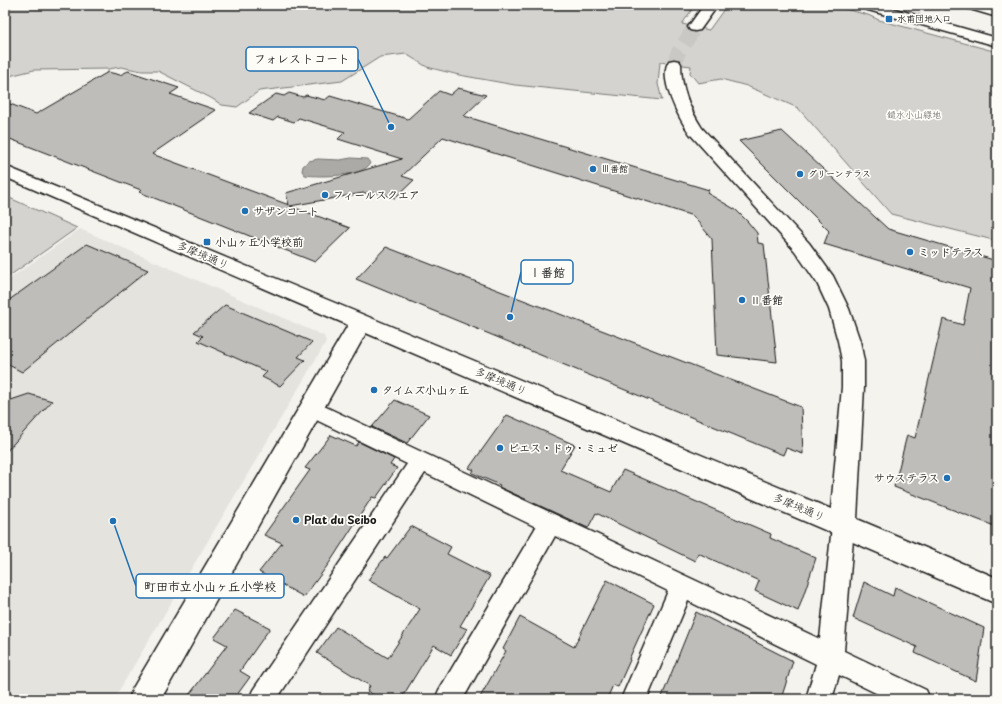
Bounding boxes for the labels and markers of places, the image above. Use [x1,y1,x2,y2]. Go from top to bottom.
place label: 水甫団地入口 [897,11,951,25]
marker: 水甫団地入口 [884,14,894,24]
callout: フォレストコート [246,47,358,71]
place label: Ⅲ番館 [601,161,628,175]
marker: Ⅲ番館 [588,164,598,174]
place label: グリーンテラス [808,166,871,180]
marker: グリーンテラス [795,169,805,179]
place label: フィールスクエア [333,186,420,203]
marker: フィールスクエア [320,190,330,200]
place label: サザンコート [253,202,319,219]
marker: サザンコート [240,206,250,216]
place label: 小山ヶ丘小学校前 [215,233,303,250]
marker: 小山ヶ丘小学校前 [202,237,212,247]
place label: ミッドテラス [918,243,984,260]
marker: ミッドテラス [905,247,915,257]
callout: Ⅰ番館 [521,260,573,284]
place label: Ⅱ番館 [750,291,783,308]
marker: Ⅱ番館 [737,295,747,305]
place label: タイムズ小山ヶ丘 [382,381,469,398]
marker: タイムズ小山ヶ丘 [369,385,379,395]
place label: ピエス・ドゥ・ミュゼ [508,439,618,456]
marker: ピエス・ドゥ・ミュゼ [495,443,505,453]
place label: サウステラス [873,469,939,486]
marker: サウステラス [942,473,952,483]
place label: Plat du Seibo [304,511,377,528]
marker: Plat du Seibo [291,515,301,525]
callout: 町田市立小山ヶ丘小学校 [136,574,284,598]

